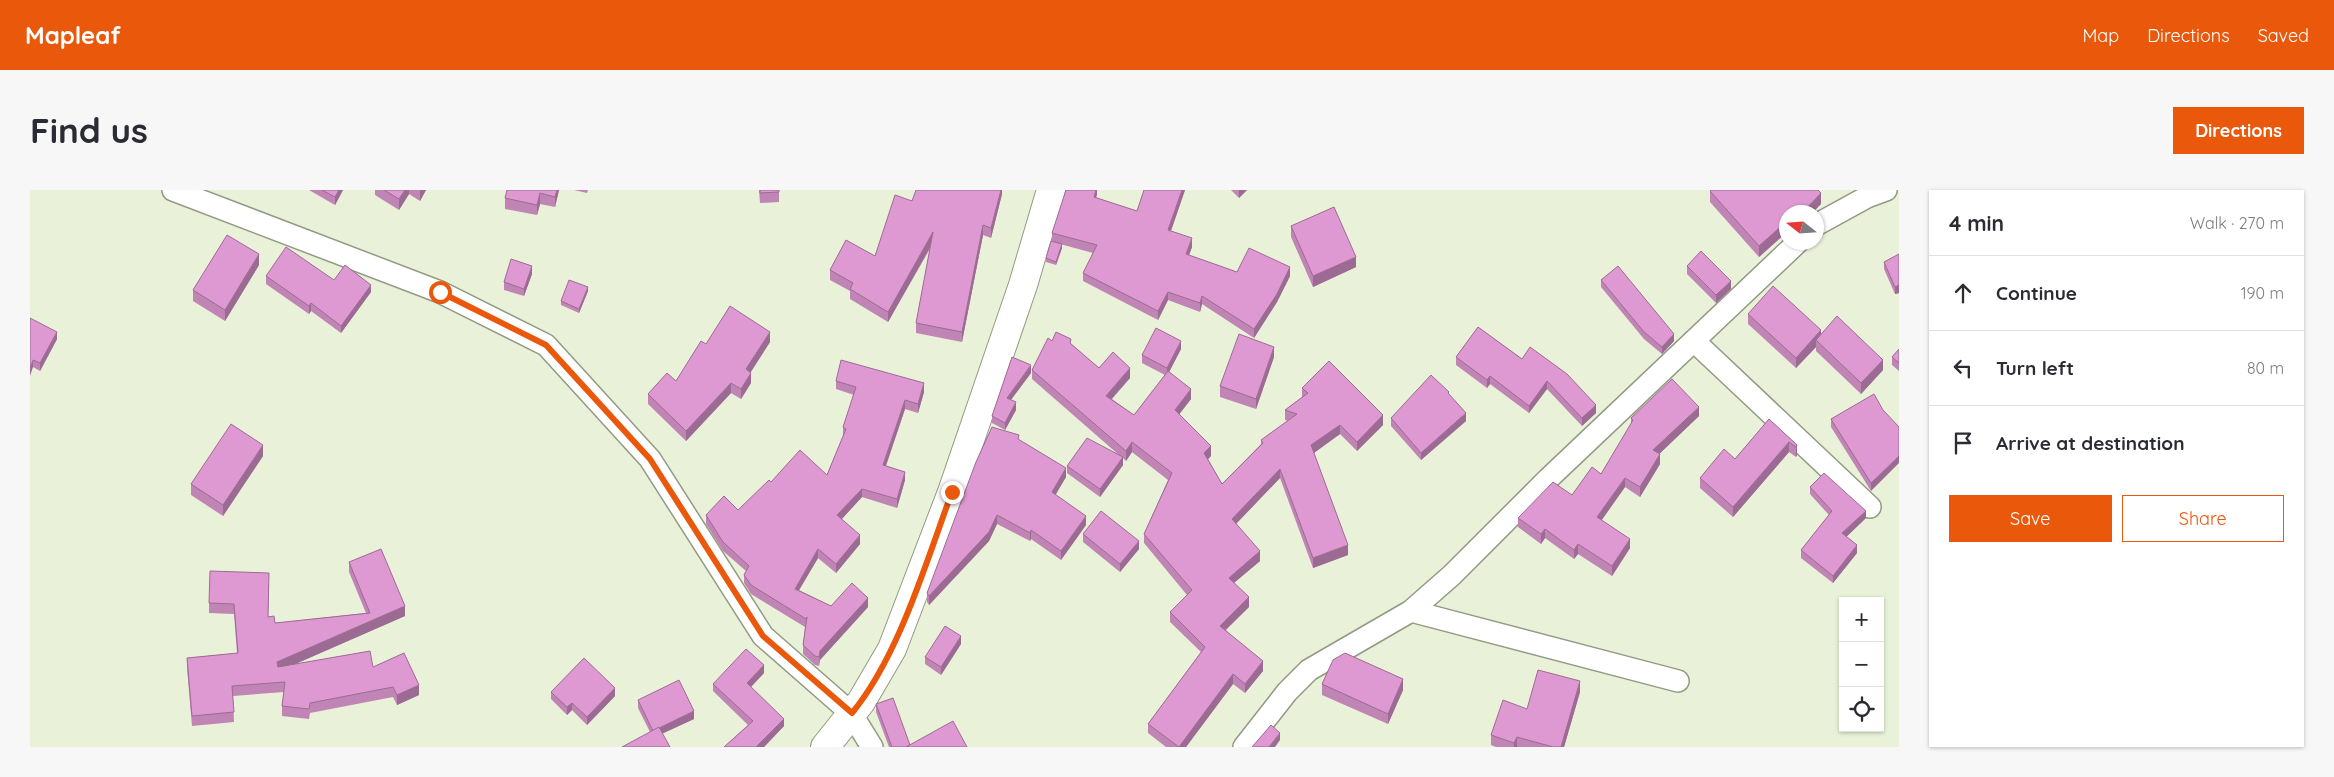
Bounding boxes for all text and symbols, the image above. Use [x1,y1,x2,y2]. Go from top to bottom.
text: Mapleaf [25,20,121,50]
text: Map [2082,24,2119,47]
text: Directions [2147,24,2230,47]
text: Saved [2258,24,2309,47]
button: Directions [2173,107,2304,154]
text: Find us [30,108,148,152]
north arrow [1779,205,1824,250]
text: 4 min [1949,210,2004,236]
text: Walk · 270 m [2190,213,2284,233]
icon: ahead [1949,279,1977,307]
route start [429,281,452,304]
text: Continue [1996,281,2077,305]
text: 190 m [2241,283,2284,303]
icon: left [1949,354,1977,382]
text: Turn left [1996,356,2074,380]
text: 80 m [2247,358,2284,378]
icon: arrive [1949,429,1977,457]
text: Arrive at destination [1996,431,2185,455]
route end [941,481,964,504]
button: Save [1949,495,2112,542]
button: Share [2122,495,2284,542]
map controls [1839,597,1884,732]
button: + [1839,597,1884,642]
button: − [1839,642,1884,687]
button: locate [1839,687,1884,732]

